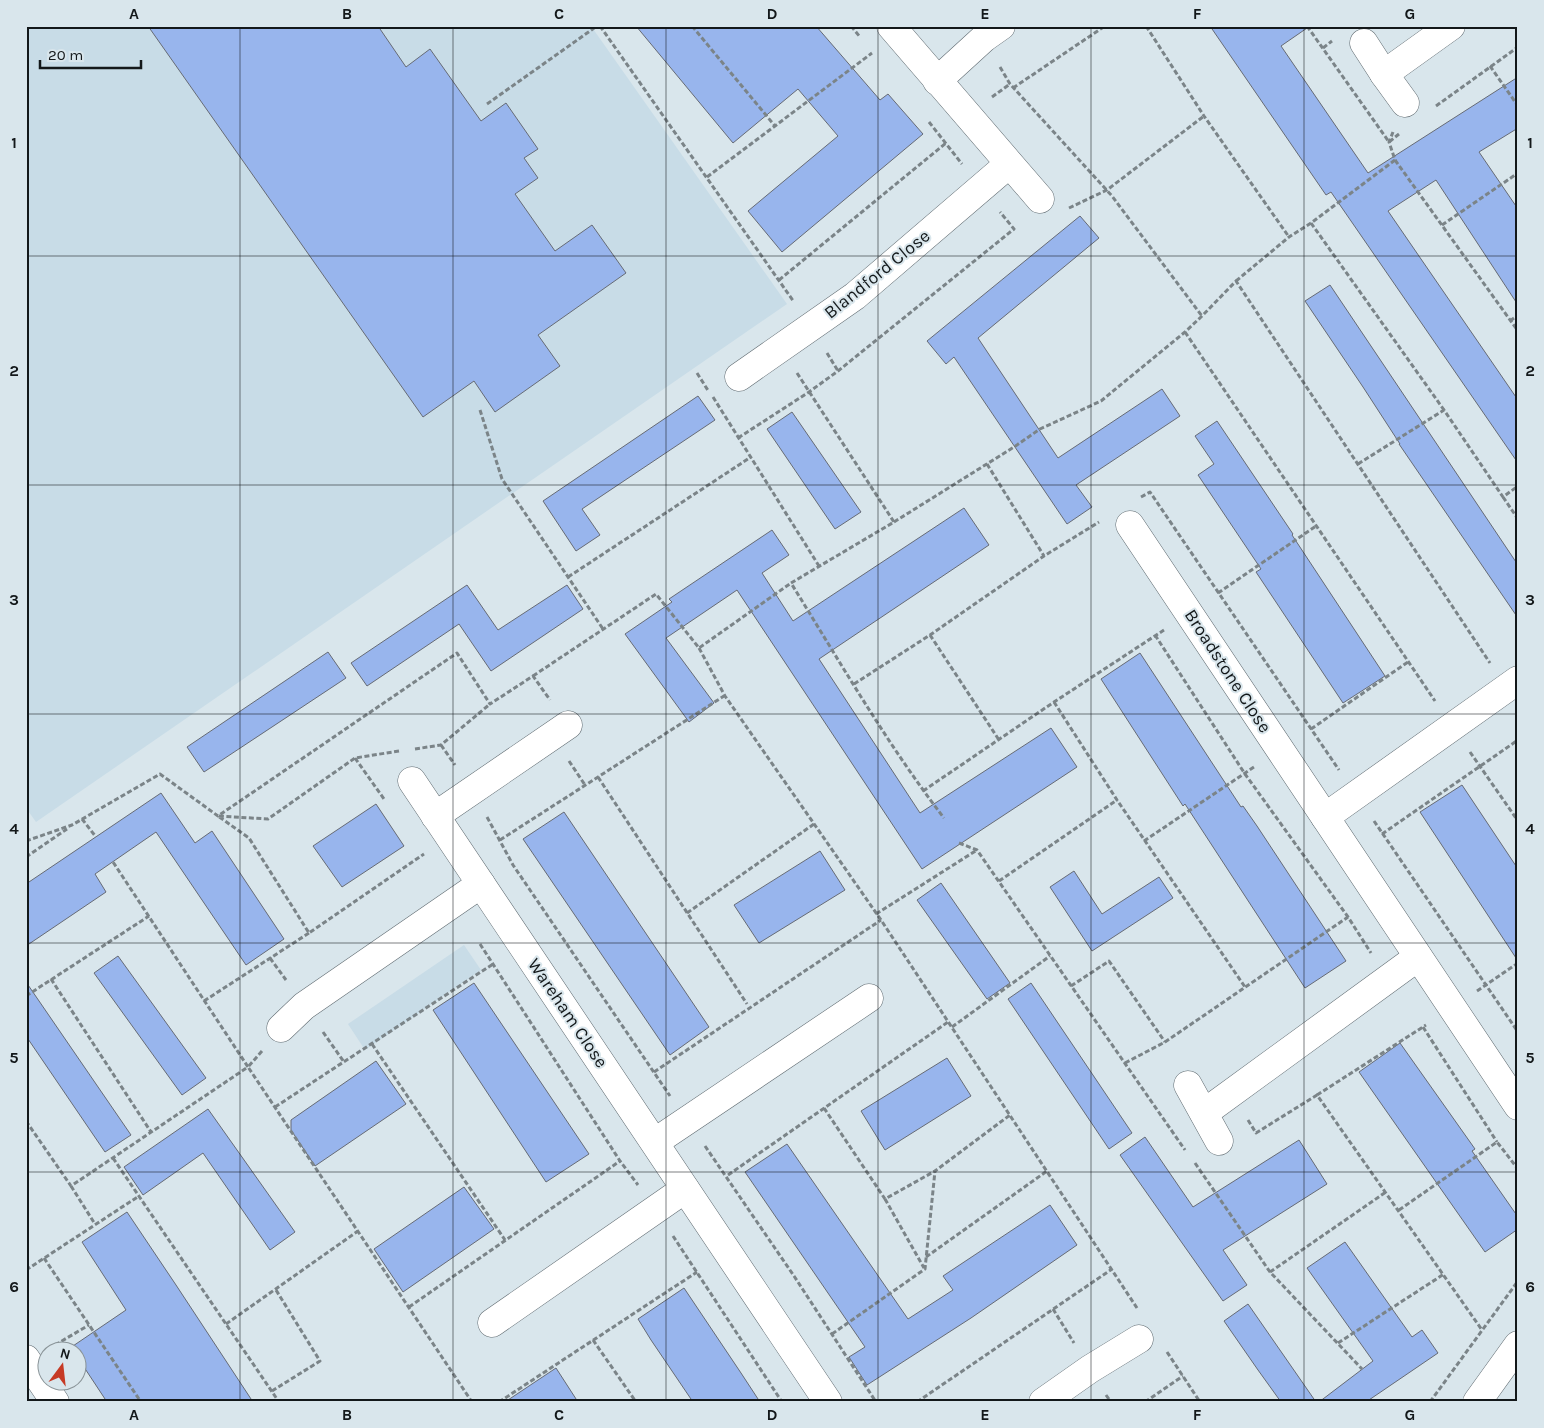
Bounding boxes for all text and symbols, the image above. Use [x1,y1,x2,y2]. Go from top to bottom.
text: A [129,4,139,23]
text: B [342,4,352,23]
text: C [554,4,564,23]
text: D [767,4,778,23]
text: E [980,4,990,23]
text: F [1193,4,1202,23]
text: G [1405,4,1415,23]
scale bar [40,38,141,70]
text: 20 m [48,46,83,64]
text: 1 [11,133,17,152]
text: 1 [1527,133,1533,152]
street label: Blandford Close [820,225,934,323]
text: 2 [9,361,19,380]
text: 2 [1525,361,1535,380]
text: 3 [9,590,19,609]
text: 3 [1525,590,1535,609]
street label: Broadstone Close [1180,605,1276,737]
text: 4 [9,819,19,838]
text: 4 [1525,819,1535,838]
street label: Wareham Close [523,954,613,1072]
text: 5 [9,1048,19,1067]
text: 5 [1525,1048,1535,1067]
text: 6 [9,1277,19,1296]
text: 6 [1525,1277,1535,1296]
north arrow [38,1340,88,1390]
text: N [58,1344,72,1363]
text: A [129,1405,139,1424]
text: B [342,1405,352,1424]
text: C [554,1405,564,1424]
text: D [767,1405,778,1424]
text: E [980,1405,990,1424]
text: F [1193,1405,1202,1424]
text: G [1405,1405,1415,1424]

